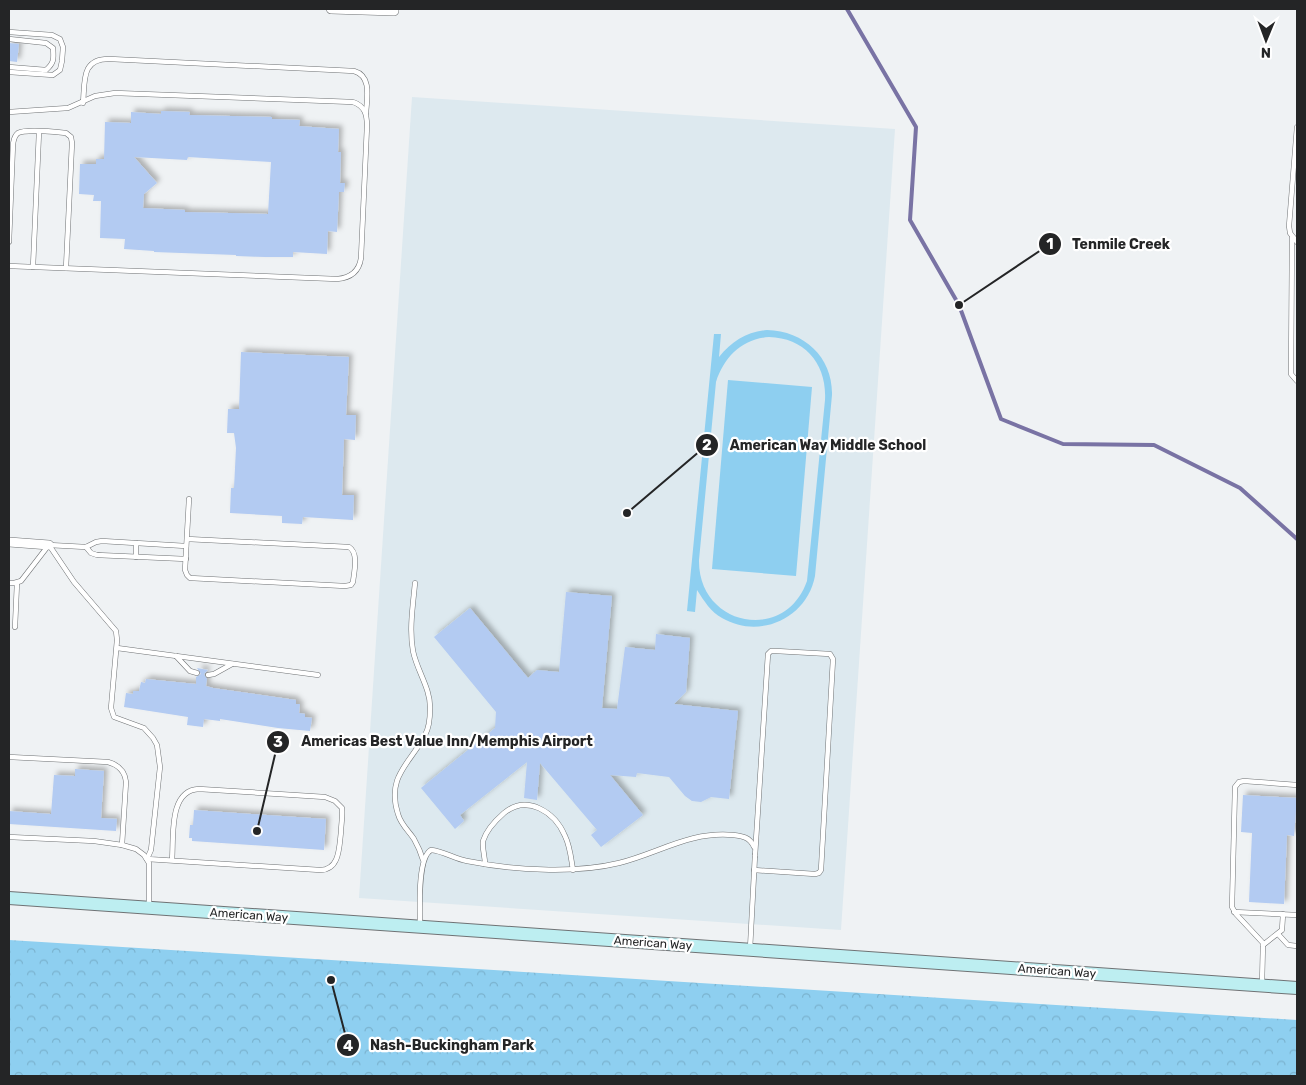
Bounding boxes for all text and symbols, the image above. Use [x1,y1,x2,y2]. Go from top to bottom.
north arrow [1241,15,1291,65]
text: N [1261,44,1271,61]
callout: Tenmile Creek [1037,230,1180,259]
text: 1 [1046,235,1054,253]
text: Tenmile Creek [1072,236,1171,253]
callout: American Way Middle School [694,430,936,459]
text: 2 [702,436,712,454]
text: American Way Middle School [730,437,926,454]
callout: Americas Best Value Inn/Memphis Airport [266,727,603,756]
text: 3 [273,733,283,751]
text: Americas Best Value Inn/Memphis Airport [301,733,593,750]
street label: American Way [209,905,289,925]
street label: American Way [613,933,693,953]
street label: American Way [1017,961,1097,981]
callout: Nash-Buckingham Park [335,1031,545,1060]
text: 4 [343,1037,353,1055]
text: Nash-Buckingham Park [370,1037,535,1054]

